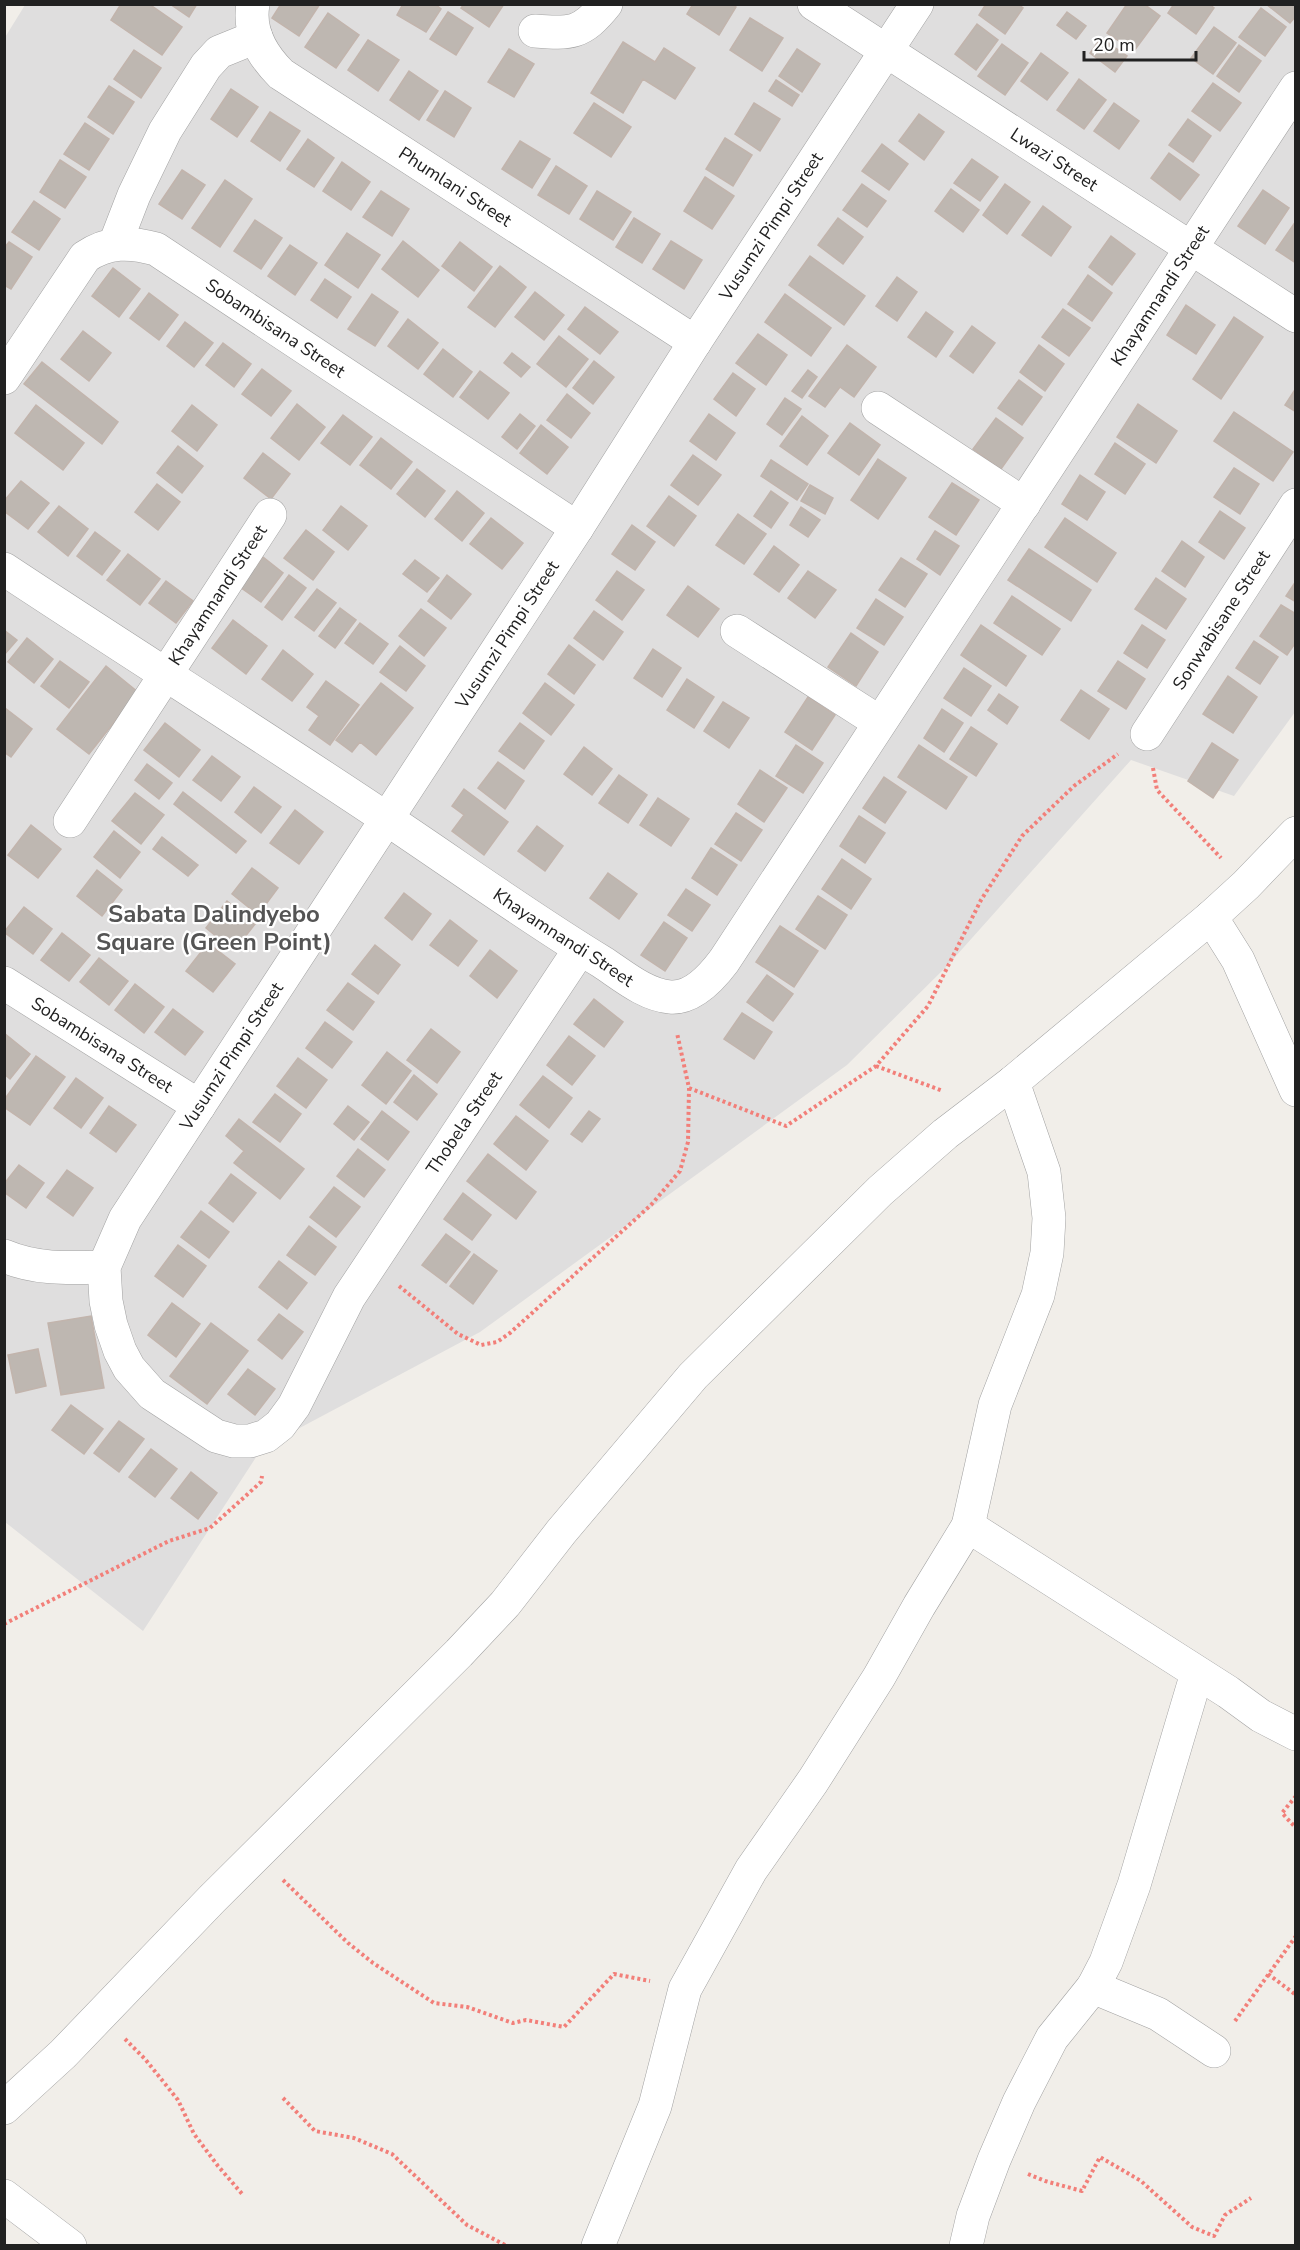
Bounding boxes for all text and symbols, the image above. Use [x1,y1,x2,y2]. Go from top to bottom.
scale bar [1084,24,1196,62]
text: 20 m [1093,33,1135,57]
street label: Lwazi Street [1006,122,1103,197]
street label: Phumlani Street [394,141,517,233]
street label: Vusumzi Pimpi Street [713,147,829,306]
street label: Khayamnandi Street [1105,220,1215,371]
street label: Sobambisana Street [201,273,351,384]
street label: Khayamnandi Street [163,519,273,670]
street label: Sonwabisane Street [1167,545,1276,695]
street label: Vusumzi Pimpi Street [449,555,565,714]
street label: Khayamnandi Street [488,883,639,993]
district label: Sabata Dalindyebo Square (Green Point) [96,898,332,958]
street label: Vusumzi Pimpi Street [174,977,289,1136]
street label: Sobambisana Street [27,991,178,1099]
street label: Thobela Street [421,1066,508,1179]

